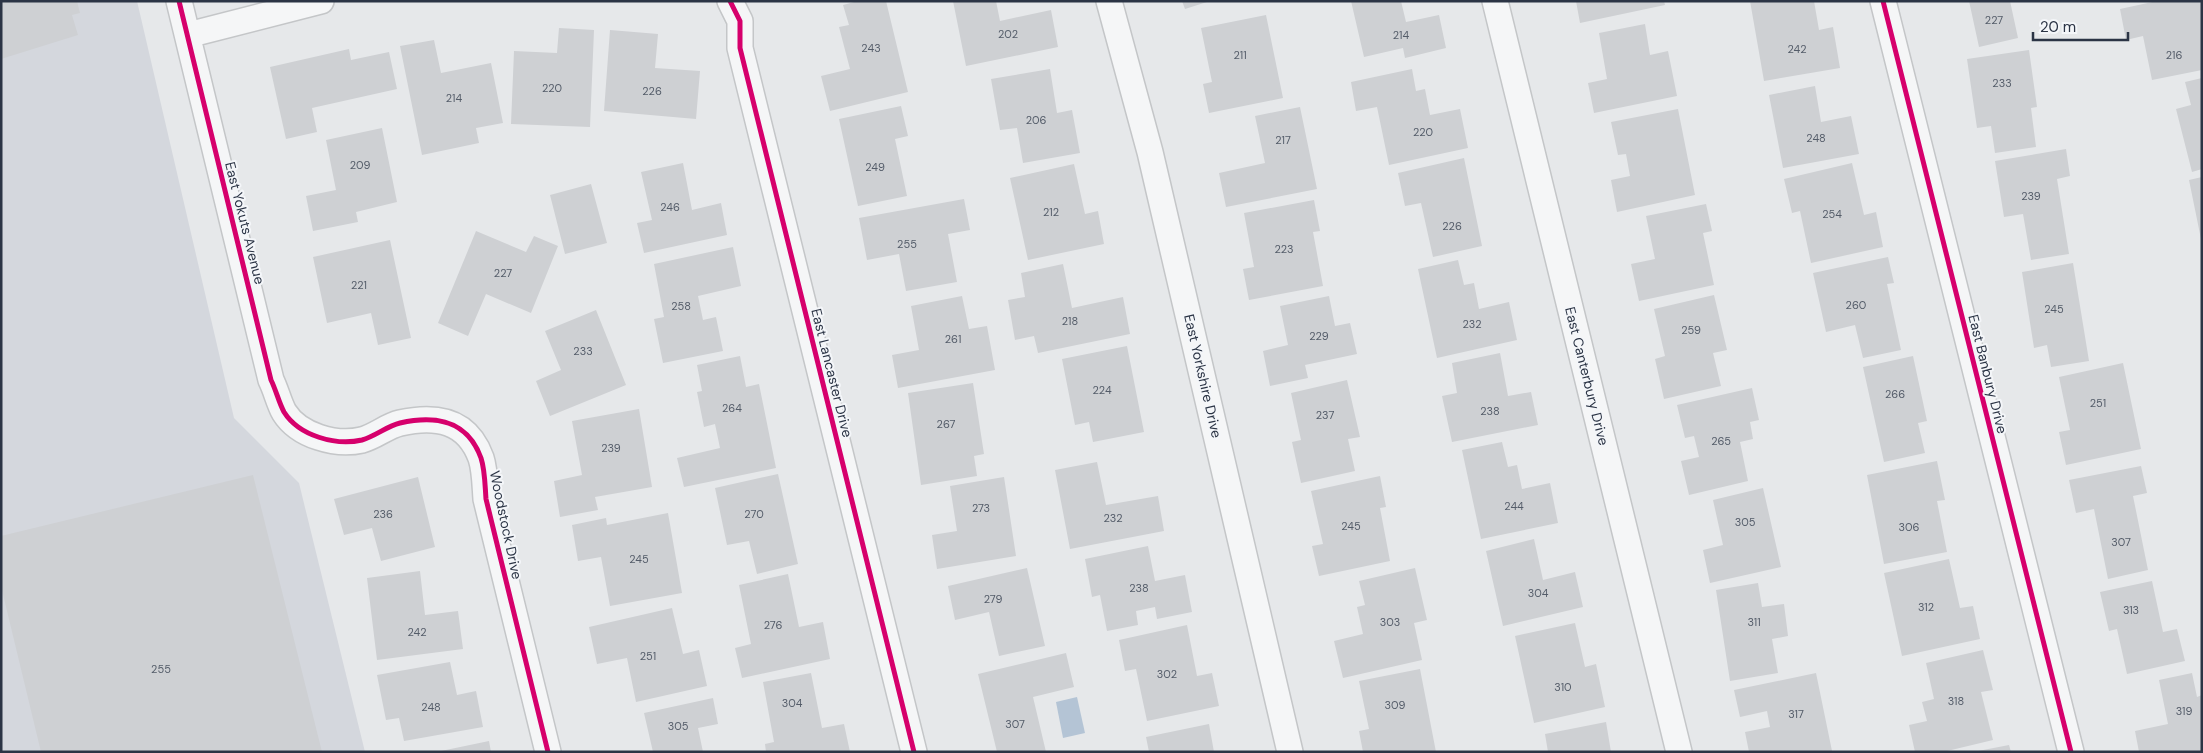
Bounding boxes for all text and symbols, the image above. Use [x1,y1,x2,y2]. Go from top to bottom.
scale bar [2033,10,2128,42]
house number: 227 [1985,13,2003,27]
text: 20 m [2040,17,2076,37]
house number: 202 [998,27,1018,41]
house number: 214 [1393,28,1410,42]
house number: 243 [861,41,881,55]
house number: 242 [1787,42,1807,56]
house number: 211 [1233,48,1247,62]
house number: 216 [2166,48,2182,62]
house number: 233 [1992,76,2012,90]
house number: 220 [542,81,562,95]
house number: 226 [642,84,662,98]
house number: 214 [446,91,463,105]
house number: 206 [1026,113,1046,127]
house number: 220 [1413,125,1433,139]
house number: 248 [1806,131,1826,145]
house number: 217 [1275,133,1291,147]
house number: 209 [350,158,370,172]
street label: East Yokuts Avenue [221,160,269,286]
house number: 249 [865,160,885,174]
house number: 239 [2021,189,2041,203]
house number: 246 [660,200,680,214]
house number: 212 [1043,205,1059,219]
house number: 254 [1822,207,1842,221]
house number: 226 [1442,219,1462,233]
house number: 255 [897,237,917,251]
house number: 223 [1274,242,1294,256]
house number: 227 [494,266,512,280]
house number: 221 [351,278,367,292]
house number: 260 [1846,298,1866,312]
house number: 258 [671,299,691,313]
house number: 245 [2044,302,2064,316]
street label: East Canterbury Drive [1561,305,1613,447]
street label: East Lancaster Drive [807,307,857,439]
street label: East Yorkshire Drive [1180,312,1226,440]
street label: East Banbury Drive [1964,313,2012,435]
house number: 218 [1062,314,1078,328]
house number: 232 [1462,317,1482,331]
house number: 259 [1681,323,1701,337]
house number: 229 [1309,329,1329,343]
house number: 261 [945,332,961,346]
house number: 233 [573,344,593,358]
house number: 224 [1092,383,1112,397]
house number: 266 [1885,387,1905,401]
house number: 251 [2090,396,2106,410]
house number: 264 [722,401,742,415]
house number: 238 [1480,404,1500,418]
house number: 237 [1316,408,1334,422]
house number: 267 [937,417,956,431]
house number: 265 [1711,434,1731,448]
house number: 239 [601,441,621,455]
street label: Woodstock Drive [486,469,526,581]
house number: 244 [1504,499,1524,513]
house number: 273 [972,501,990,515]
house number: 236 [373,507,393,521]
house number: 270 [744,507,764,521]
house number: 232 [1103,511,1123,525]
house number: 305 [1735,515,1756,529]
house number: 245 [1341,519,1361,533]
house number: 306 [1899,520,1920,534]
house number: 307 [2111,535,2131,549]
house number: 245 [629,552,649,566]
house number: 238 [1129,581,1149,595]
house number: 304 [1528,586,1549,600]
house number: 279 [984,592,1002,606]
house number: 312 [1918,600,1934,614]
house number: 313 [2123,603,2139,617]
house number: 303 [1380,615,1400,629]
house number: 311 [1747,615,1761,629]
house number: 276 [764,618,782,632]
house number: 242 [407,625,427,639]
house number: 251 [640,649,656,663]
house number: 255 [151,662,171,676]
house number: 302 [1157,667,1177,681]
house number: 310 [1554,680,1572,694]
house number: 318 [1948,694,1964,708]
house number: 304 [782,696,803,710]
house number: 309 [1385,698,1406,712]
house number: 248 [421,700,441,714]
house number: 319 [2176,704,2192,718]
house number: 317 [1788,707,1804,721]
house number: 307 [1005,717,1025,731]
house number: 305 [668,719,689,733]

